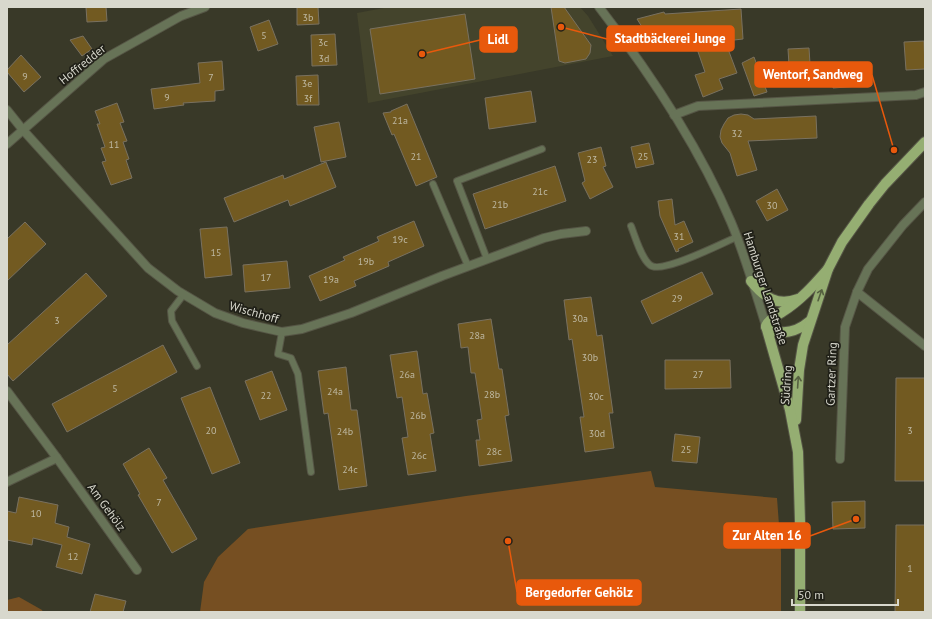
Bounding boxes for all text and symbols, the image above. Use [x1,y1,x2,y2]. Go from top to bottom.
house number: 3b [303,11,313,24]
callout: Stadtbäckerei Junge [607,26,734,51]
callout: Lidl [480,27,517,52]
house number: 5 [261,29,267,42]
text: Stadtbäckerei Junge [614,30,726,47]
text: Lidl [487,31,509,48]
house number: 3c [318,36,328,49]
street label: Hoffredder [56,41,108,87]
house number: 3d [319,52,329,65]
callout: Wentorf, Sandweg [755,62,872,87]
text: Wentorf, Sandweg [763,66,863,83]
house number: 9 [22,70,28,83]
house number: 7 [208,71,214,84]
house number: 3e [302,77,312,90]
house number: 9 [164,91,170,104]
house number: 3f [304,92,313,105]
house number: 21a [392,114,408,127]
house number: 32 [732,127,742,140]
house number: 11 [109,138,119,151]
house number: 21 [411,150,421,163]
house number: 25 [638,150,648,163]
house number: 23 [587,153,597,166]
house number: 21c [532,185,548,198]
house number: 21b [492,198,508,211]
house number: 30 [767,199,778,212]
house number: 31 [674,230,684,243]
street label: Hamburger Landstraße [741,230,791,346]
house number: 19c [392,233,408,246]
house number: 15 [211,246,221,259]
house number: 19b [358,255,374,268]
house number: 17 [261,271,271,284]
house number: 19a [323,273,339,286]
one-way arrow [816,290,824,302]
house number: 29 [672,292,682,305]
street label: Wischhoff [228,298,282,327]
house number: 30a [572,312,588,325]
house number: 3 [54,314,60,327]
house number: 28a [469,329,485,342]
street label: Gartzer Ring [822,342,840,406]
house number: 30b [582,351,598,364]
street label: Südring [777,365,795,405]
house number: 26a [399,368,415,381]
house number: 27 [693,368,703,381]
one-way arrow [795,376,802,389]
house number: 5 [112,382,118,395]
house number: 24a [327,385,343,398]
house number: 28b [484,388,500,401]
house number: 22 [261,389,271,402]
house number: 30c [588,390,604,403]
house number: 26b [410,409,426,422]
house number: 20 [206,424,217,437]
house number: 3 [907,424,913,437]
house number: 24b [337,425,353,438]
house number: 30d [589,427,605,440]
house number: 25 [681,443,691,456]
house number: 28c [486,445,502,458]
house number: 26c [411,449,427,462]
house number: 24c [342,463,358,476]
street label: Am Gehölz [85,480,129,534]
house number: 7 [156,496,162,509]
house number: 10 [31,507,42,520]
callout: Zur Alten 16 [724,523,810,548]
text: Zur Alten 16 [732,527,802,544]
house number: 12 [68,550,78,563]
house number: 1 [907,562,913,575]
callout: Bergedorfer Gehölz [517,580,641,605]
scale bar [792,581,898,607]
text: Bergedorfer Gehölz [525,584,633,601]
text: 50 m [798,587,824,602]

